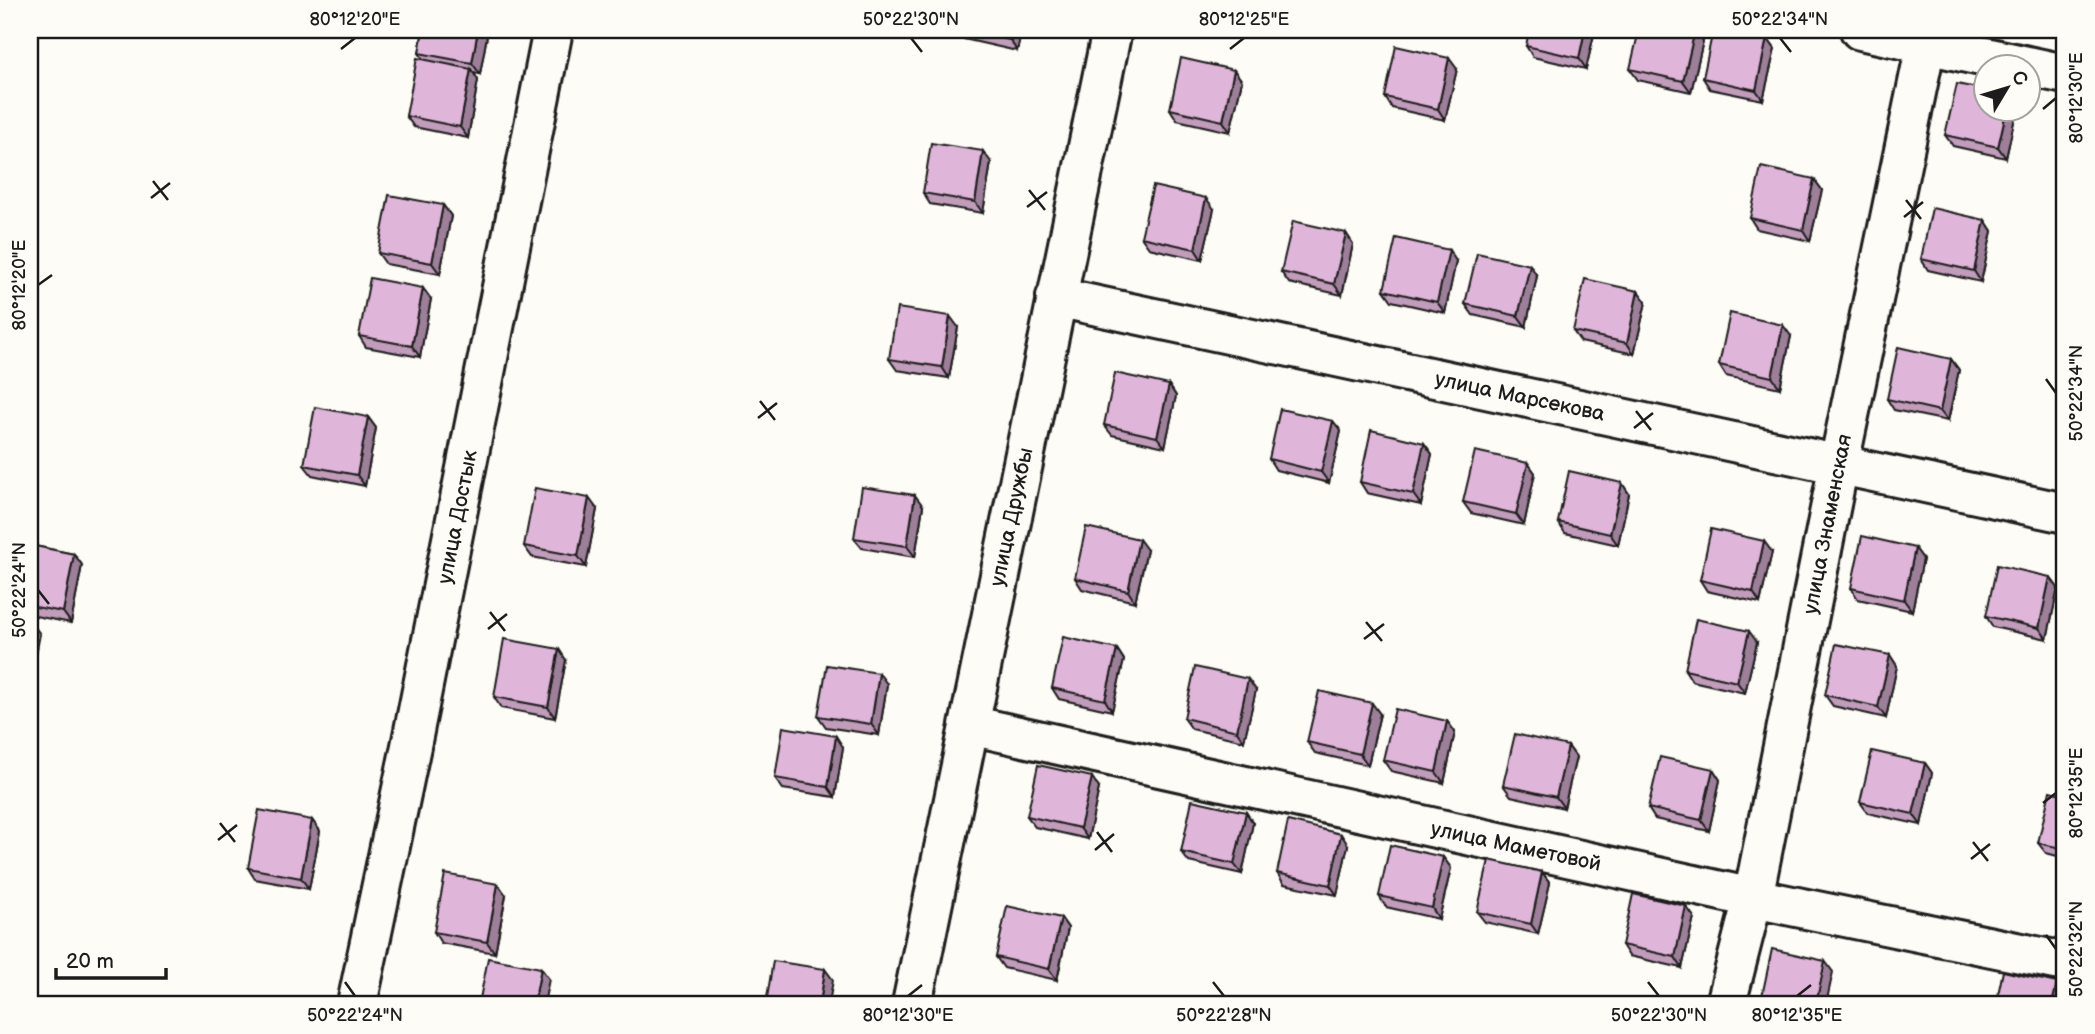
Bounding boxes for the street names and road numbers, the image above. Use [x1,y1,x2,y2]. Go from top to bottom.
street label: улица Марсекова [1433,366,1608,427]
street label: улица Знаменская [1798,432,1857,616]
street label: улица Дружбы [985,445,1038,589]
street label: улица Достык [432,448,483,586]
street label: улица Маметовой [1428,816,1603,877]

